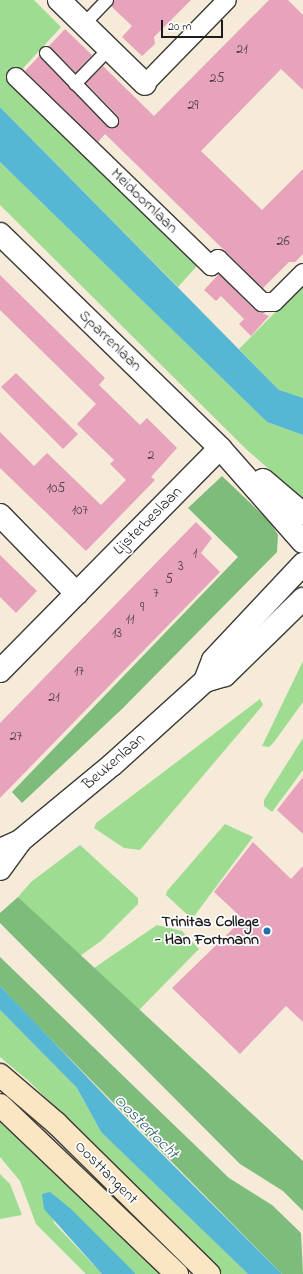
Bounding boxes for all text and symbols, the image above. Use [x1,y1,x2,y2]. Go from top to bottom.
scale bar [163,12,225,38]
text: 20 m [168,18,191,36]
house number: 21 [236,42,248,58]
house number: 25 [210,71,224,87]
house number: 29 [187,98,199,114]
street label: Meidoornlaan [106,164,182,238]
house number: 26 [276,234,290,250]
street label: Sparrenlaan [74,306,146,376]
house number: 2 [148,448,154,464]
house number: 105 [47,481,65,497]
street label: Lijsterbeslaan [110,483,186,559]
house number: 107 [72,503,88,519]
house number: 1 [193,546,197,562]
house number: 3 [178,559,184,575]
house number: 5 [165,572,173,588]
house number: 7 [153,586,159,602]
house number: 9 [140,600,144,616]
house number: 11 [126,612,134,628]
house number: 13 [112,626,122,642]
house number: 17 [74,664,84,680]
house number: 21 [48,690,60,706]
house number: 27 [10,729,22,745]
street label: Beukenlaan [79,730,149,794]
place label: Trinitas College - Han Fortmann [155,912,259,950]
marker: Trinitas College - Han Fortmann [262,926,272,936]
water label: Oostertocht [109,1090,183,1164]
street label: Oosttangent [70,1137,142,1209]

